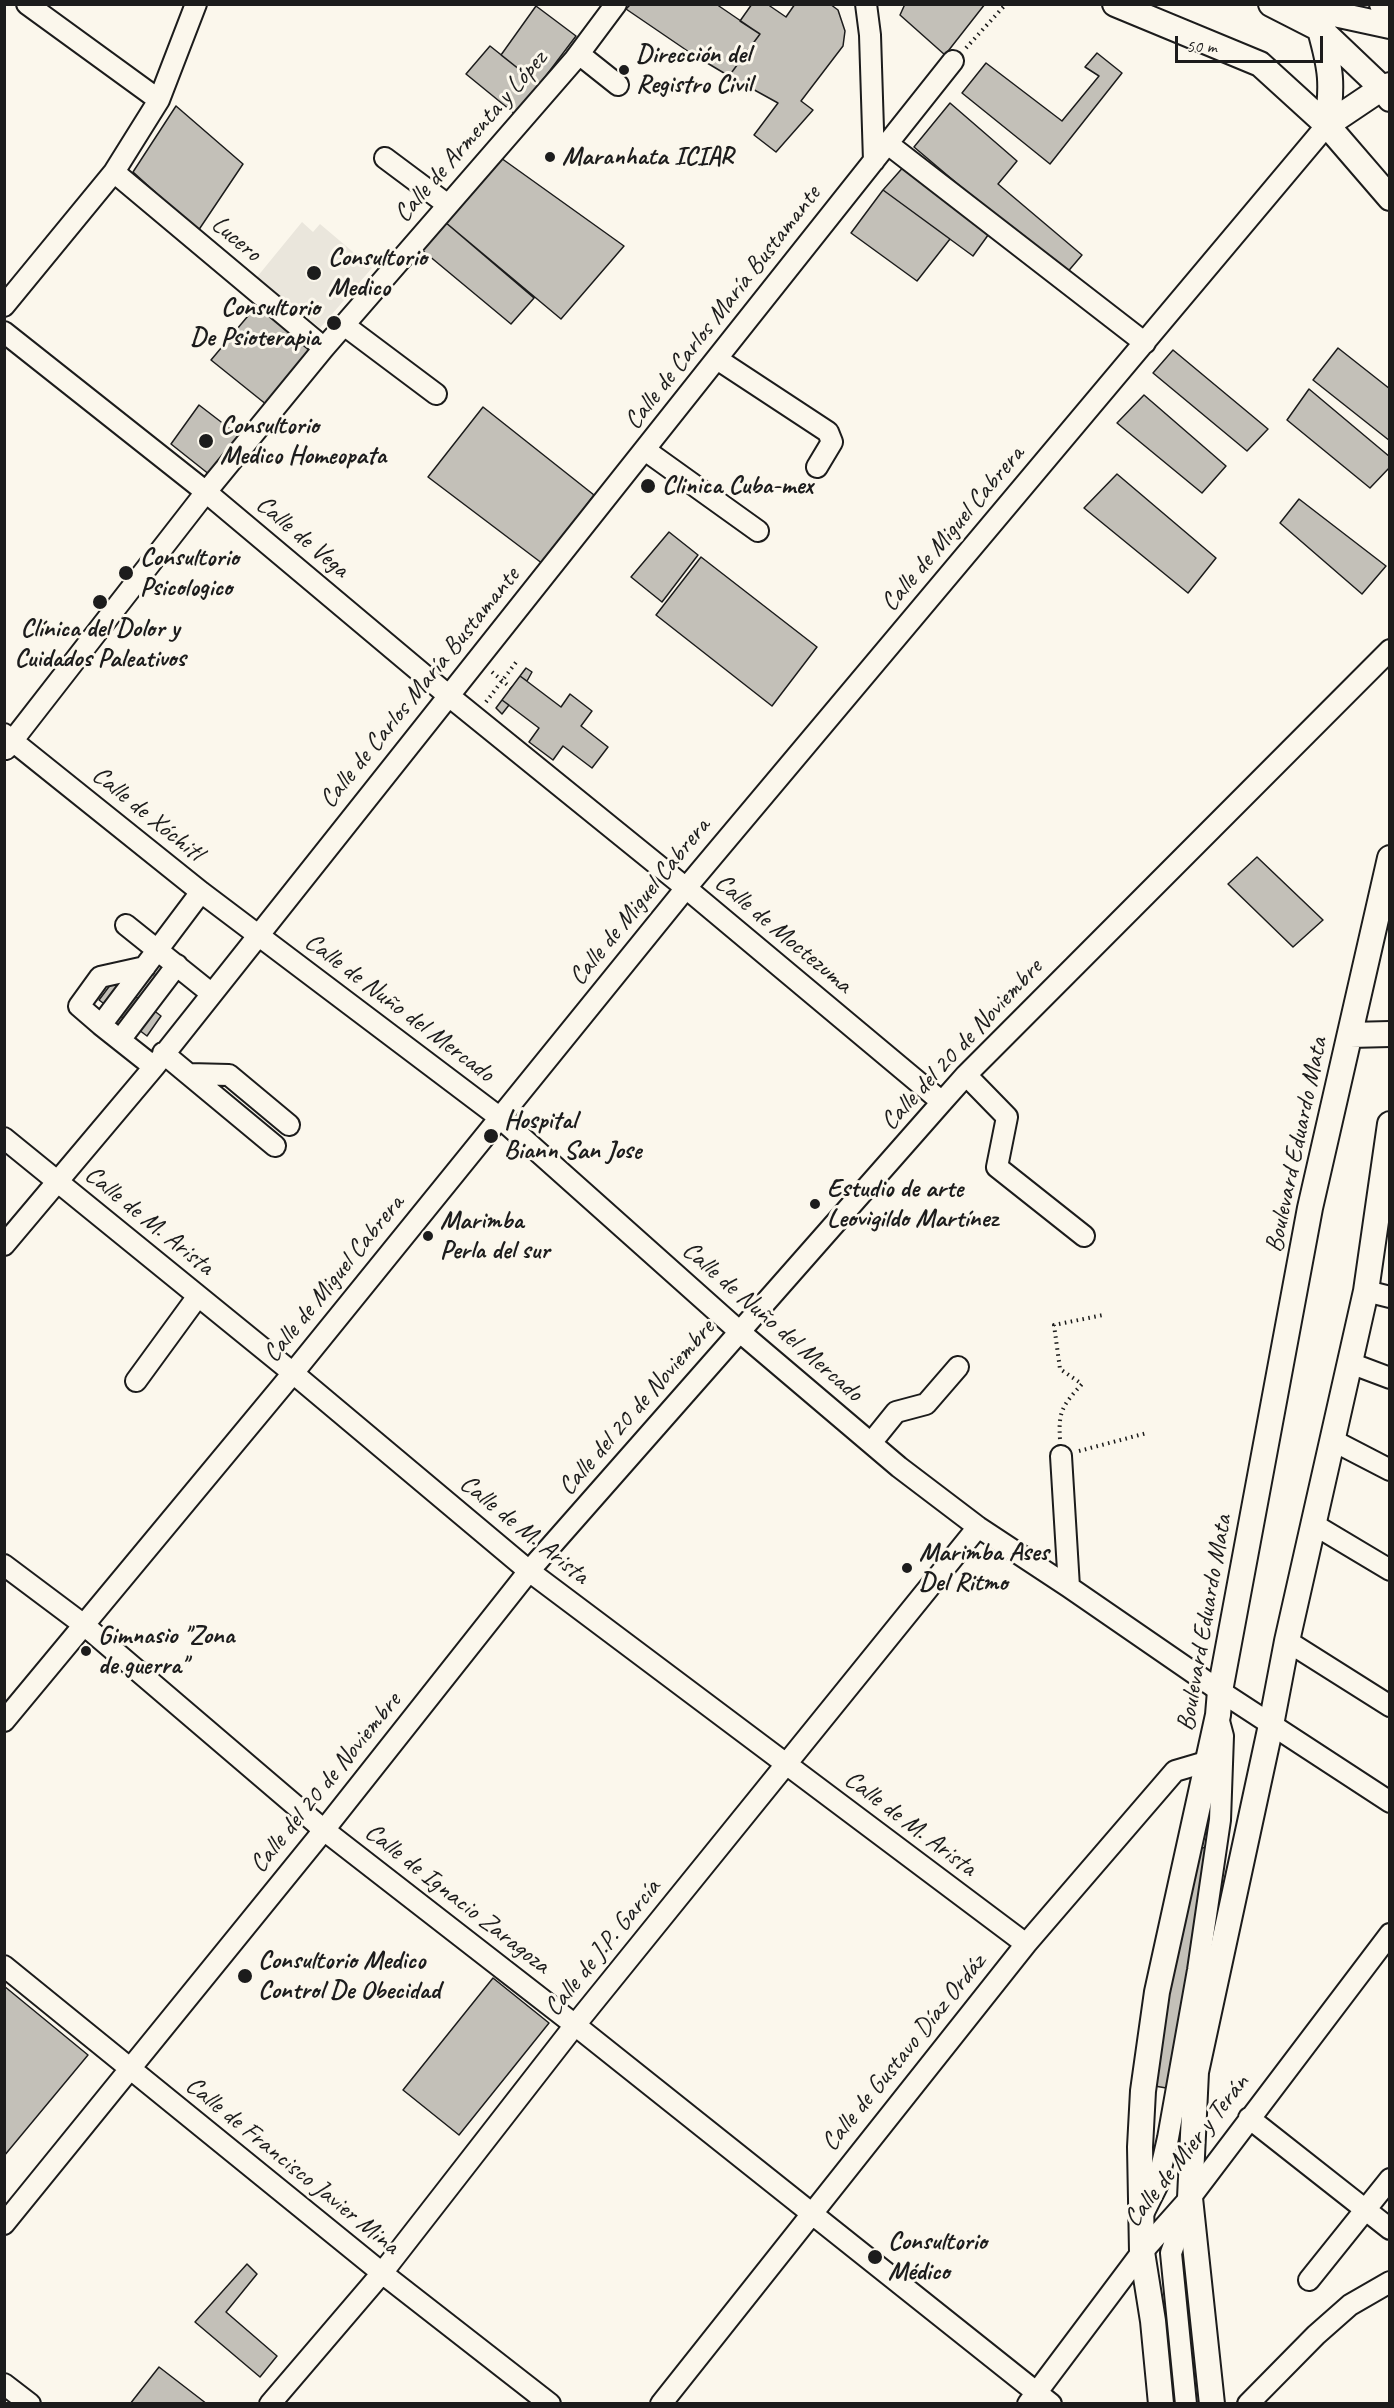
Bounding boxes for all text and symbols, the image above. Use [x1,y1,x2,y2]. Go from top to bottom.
scale bar [1178,24,1326,62]
text: 50 m [1186,35,1217,57]
place label: Dirección del Registro Civil [636,39,752,100]
street label: Calle de Armenta y López [388,45,554,229]
marker: Dirección del Registro Civil [617,63,631,77]
place label: Maranhata ICIAR [562,141,733,173]
marker: Maranhata ICIAR [543,150,557,164]
street label: Calle de Carlos María Bustamante [618,180,828,436]
street label: Lucero [205,209,267,269]
place label: Consultorio Medico [328,242,427,304]
marker: Consultorio Medico [305,264,323,282]
place label: Consultorio De Psioterapia [190,292,320,354]
marker: Consultorio De Psioterapia [325,314,343,332]
place label: Consultorio Medico Homeopata [220,410,386,472]
marker: Consultorio Medico Homeopata [197,432,215,450]
street label: Calle de Miguel Cabrera [875,440,1031,618]
place label: Clinica Cuba-mex [662,470,813,502]
marker: Clinica Cuba-mex [639,477,657,495]
street label: Calle de Vega [249,489,355,585]
place label: Consultorio Psicologico [140,542,239,604]
street label: Calle de Carlos María Bustamante [313,561,527,815]
marker: Consultorio Psicologico [117,564,135,582]
marker: Clínica del Dolor y Cuidados Paleativos [91,593,109,611]
place label: Clínica del Dolor y Cuidados Paleativos [14,613,186,674]
street label: Calle de Xóchitl [85,760,209,868]
street label: Calle de Miguel Cabrera [563,812,717,992]
street label: Calle de Moctezuma [708,867,858,1001]
street label: Calle de Nuño del Mercado [298,927,500,1089]
street label: Calle del 20 de Noviembre [875,953,1049,1137]
street label: Boulevard Eduardo Mata [1259,1035,1335,1255]
place label: Hospital Biann San Jose [504,1105,641,1166]
marker: Hospital Biann San Jose [482,1127,500,1145]
street label: Calle de M. Arista [78,1159,220,1283]
place label: Estudio de arte Leovigildo Martínez [827,1173,997,1234]
street label: Calle de Miguel Cabrera [257,1189,411,1369]
marker: Estudio de arte Leovigildo Martínez [808,1197,822,1211]
place label: Marimba Perla del sur [440,1205,549,1266]
marker: Marimba Perla del sur [421,1229,435,1243]
street label: Calle de Nuño del Mercado [675,1235,869,1409]
street label: Calle del 20 de Noviembre [552,1314,722,1502]
street label: Calle de M. Arista [453,1468,595,1592]
street label: Boulevard Eduardo Mata [1171,1512,1239,1734]
place label: Marimba Ases Del Ritmo [919,1537,1049,1598]
marker: Marimba Ases Del Ritmo [900,1561,914,1575]
place label: Gimnasio "Zona de guerra" [98,1620,234,1682]
marker: Gimnasio "Zona de guerra" [79,1644,93,1658]
street label: Calle del 20 de Noviembre [244,1687,408,1879]
street label: Calle de M. Arista [838,1764,982,1884]
street label: Calle de Ignacio Zaragoza [358,1817,556,1981]
street label: Calle de J.P. García [538,1873,668,2023]
place label: Consultorio Medico Control De Obecidad [258,1945,440,2006]
street label: Calle de Gustavo Díaz Ordáz [815,1948,993,2158]
marker: Consultorio Medico Control De Obecidad [236,1967,254,1985]
street label: Calle de Mier y Terán [1118,2068,1256,2234]
street label: Calle de Francisco Javier Mina [179,2070,405,2262]
place label: Consultorio Médico [888,2226,987,2288]
marker: Consultorio Médico [866,2248,884,2266]

